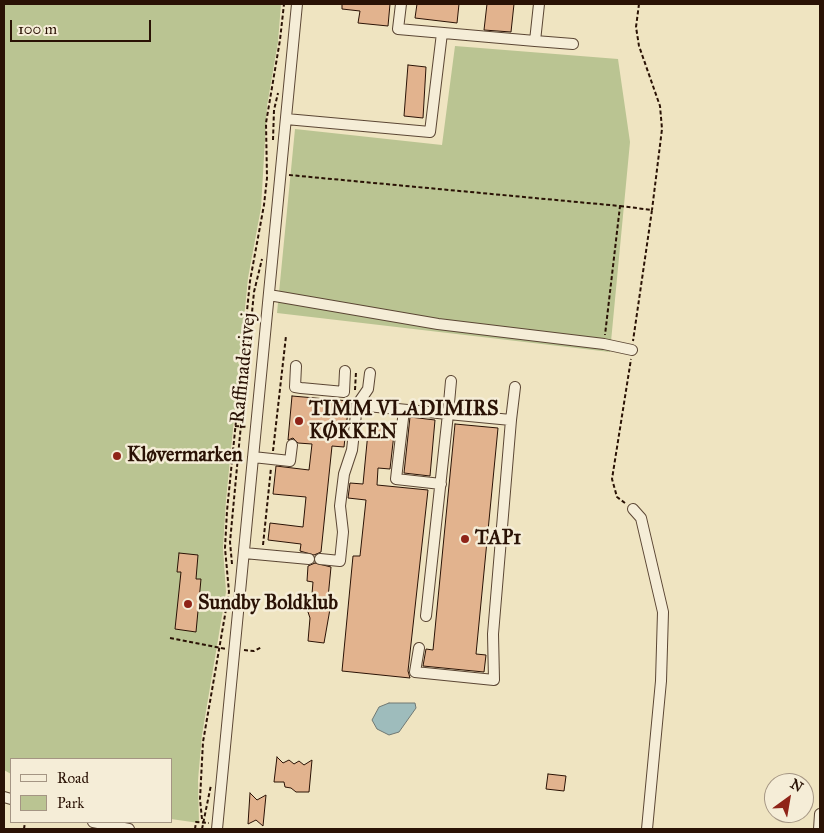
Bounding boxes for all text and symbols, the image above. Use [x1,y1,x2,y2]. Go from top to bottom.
scale bar [12,10,154,42]
text: 100 m [18,20,57,38]
street label: Raffinaderivej [226,311,262,425]
place label: TIMM VLADIMIRS KØKKEN [309,398,498,445]
marker: TIMM VLADIMIRS KØKKEN [293,415,305,427]
place label: Kløvermarken [127,444,243,468]
marker: Kløvermarken [111,450,123,462]
place label: TAP1 [475,527,521,551]
marker: TAP1 [459,533,471,545]
place label: Sundby Boldklub [198,592,338,616]
marker: Sundby Boldklub [182,598,194,610]
legend [10,758,172,823]
text: Road [57,769,89,787]
north arrow [764,773,814,823]
text: N [787,775,806,796]
text: Park [57,794,84,812]

